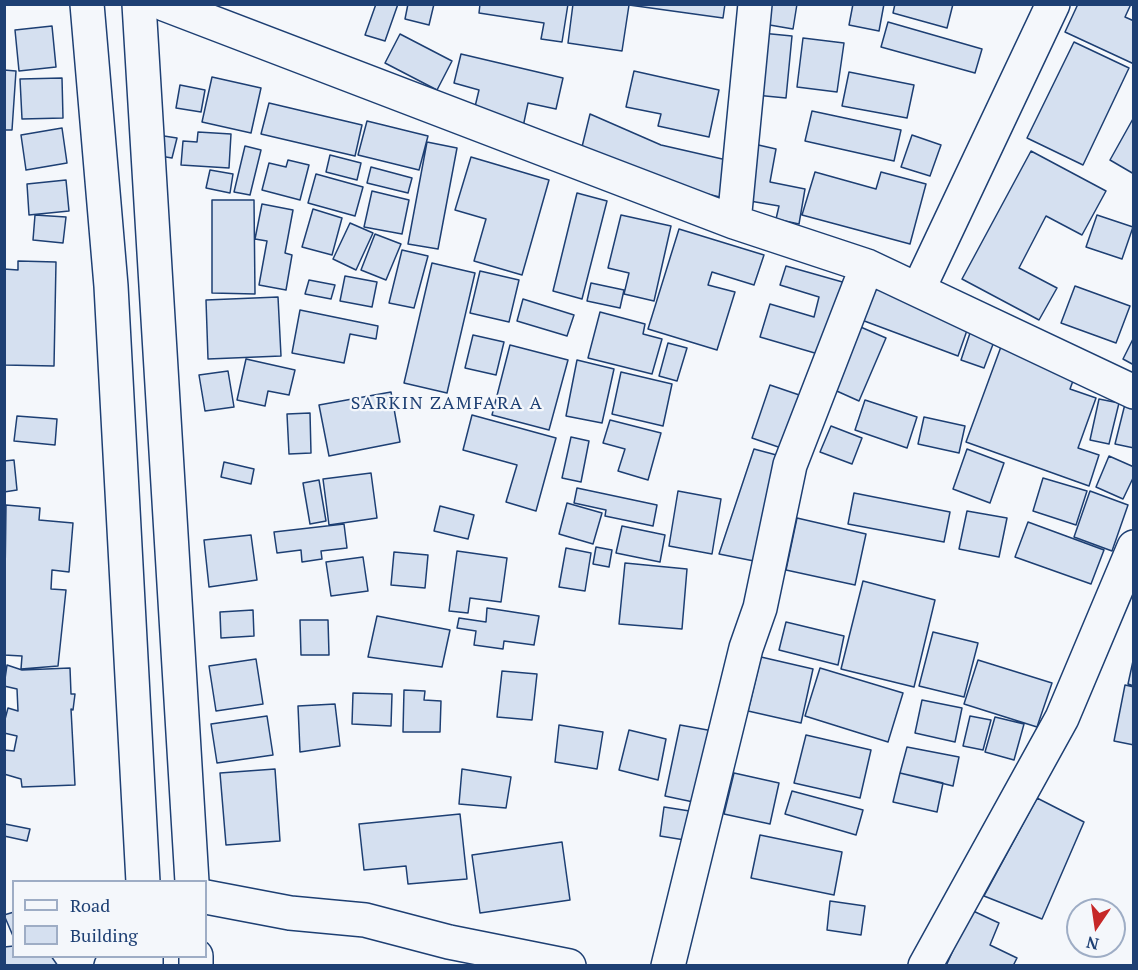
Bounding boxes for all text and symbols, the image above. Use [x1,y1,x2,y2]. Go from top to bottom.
district label: SARKIN ZAMFARA A [351,393,543,415]
legend [12,880,207,958]
text: Road [70,893,110,917]
north arrow [1066,898,1126,958]
text: Building [70,923,138,947]
text: N [1084,932,1101,956]

